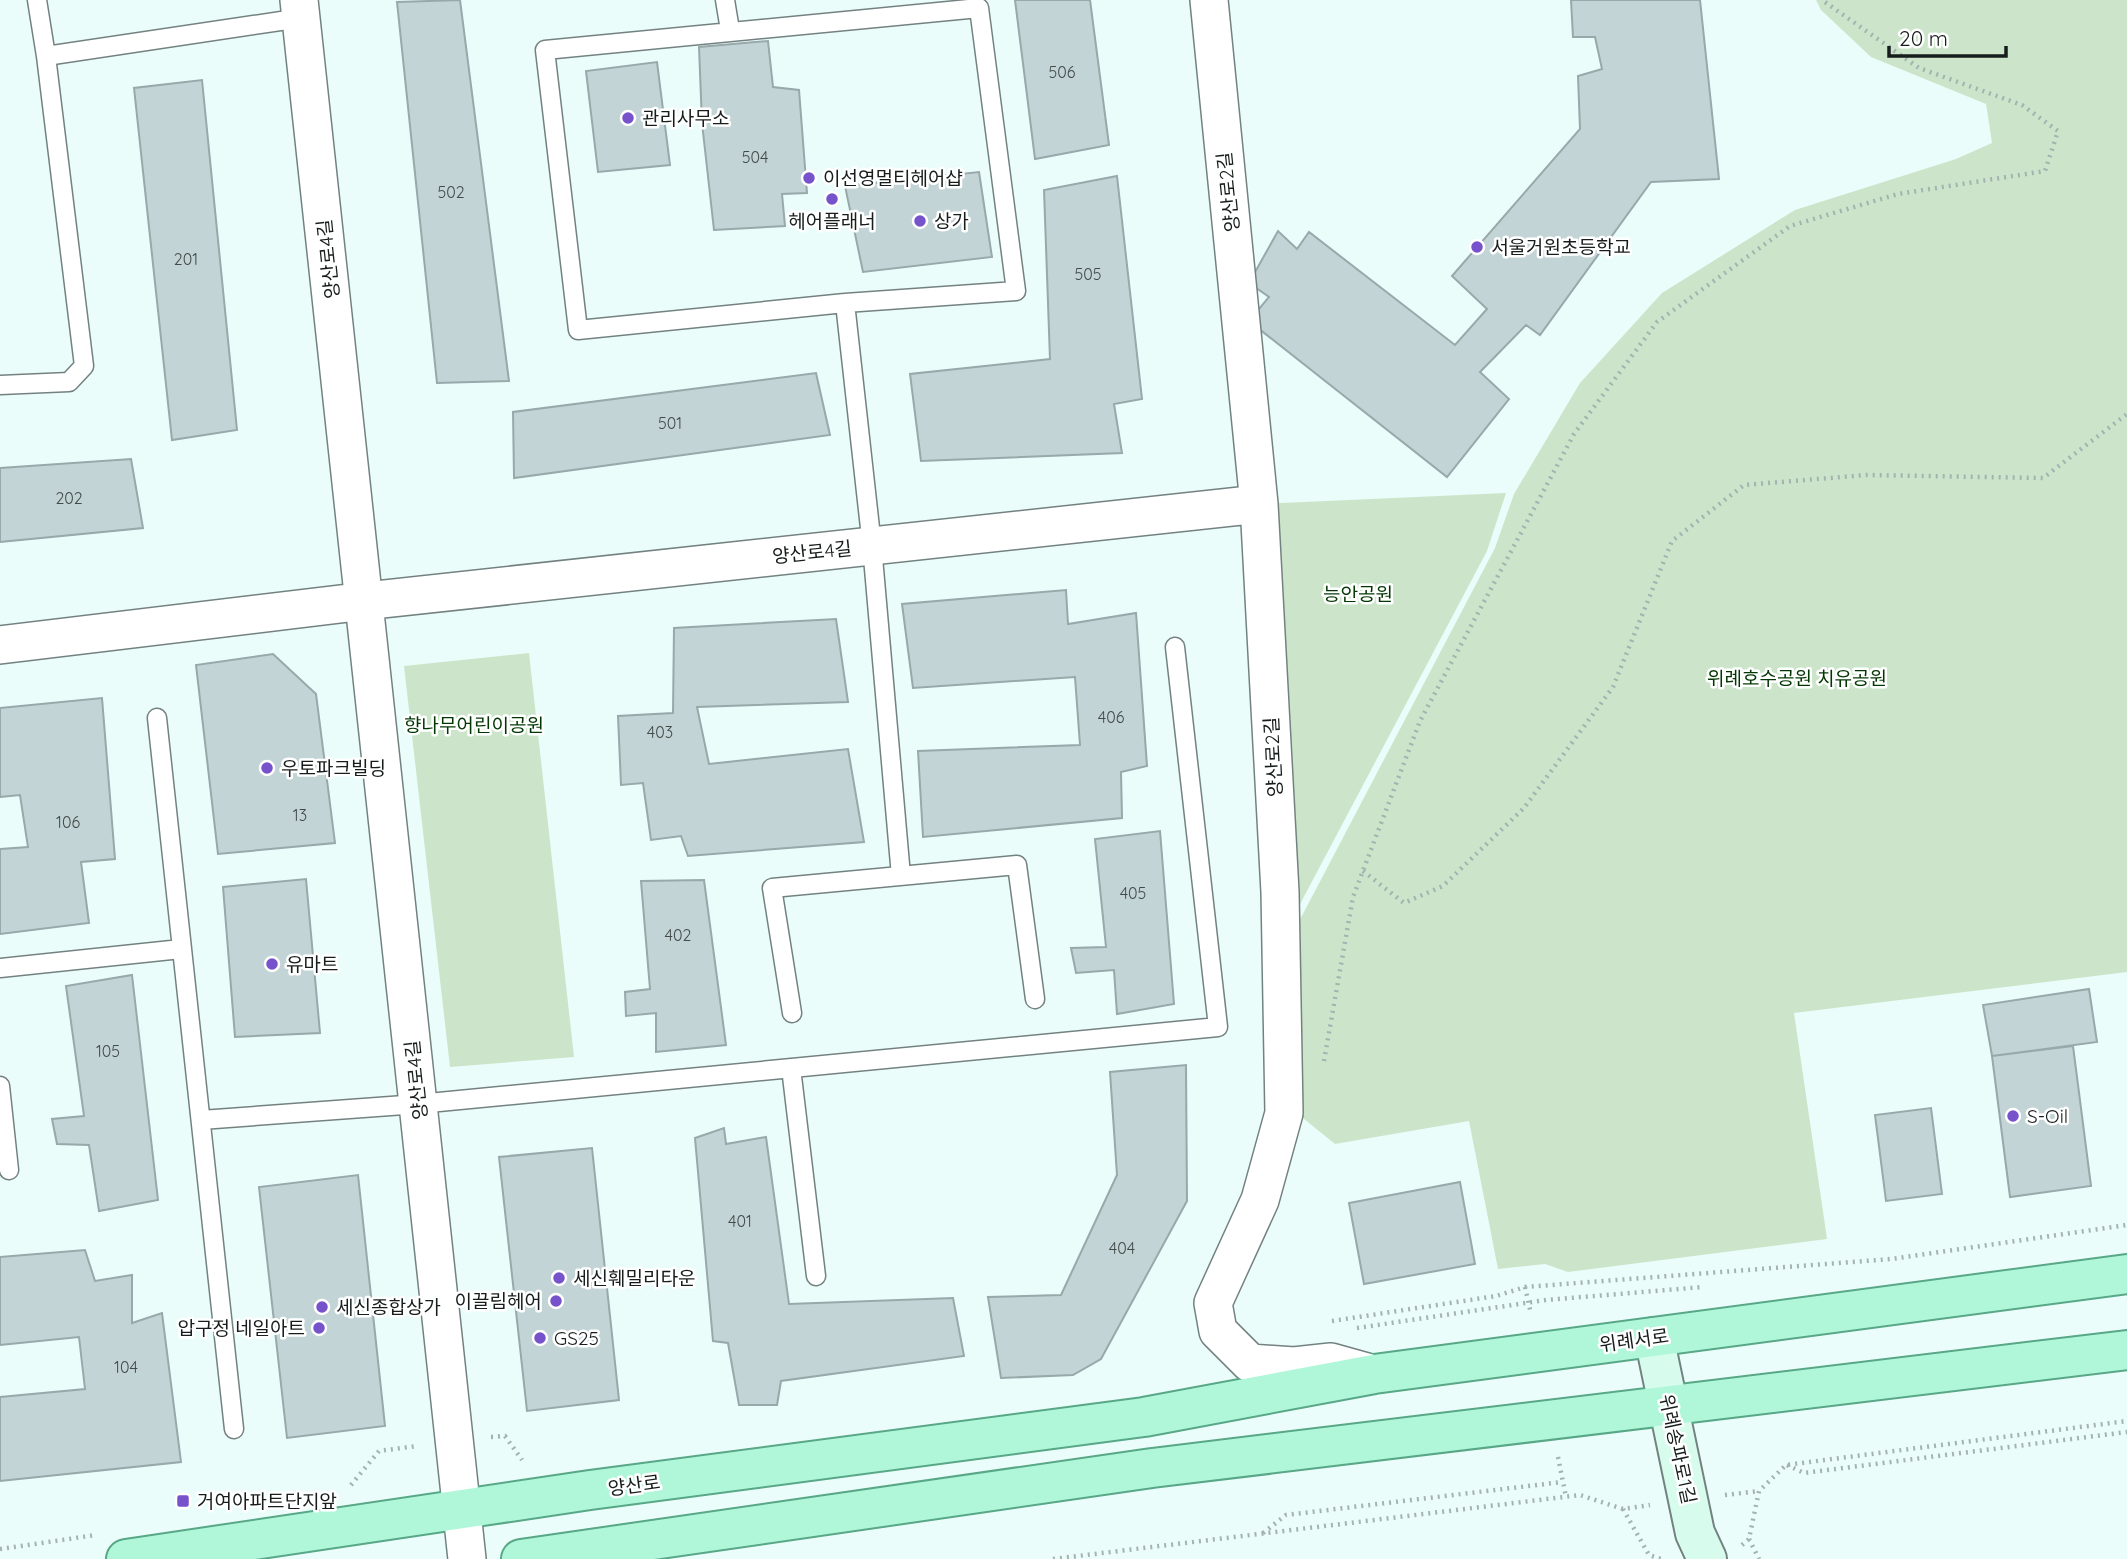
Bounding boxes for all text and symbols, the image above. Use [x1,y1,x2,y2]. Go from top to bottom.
scale bar [1889,14,2006,58]
text: 20 m [1899,25,1948,51]
house number: 506 [1049,62,1076,82]
place label: 관리사무소 [642,106,729,130]
marker: 관리사무소 [620,110,636,126]
house number: 504 [742,147,768,167]
street label: 양산로2길 [1212,151,1244,233]
place label: 이선영멀티헤어샵 [823,166,963,190]
marker: 이선영멀티헤어샵 [801,170,817,186]
house number: 502 [437,182,465,202]
marker: 헤어플래너 [824,191,840,207]
place label: 헤어플래너 [788,209,876,233]
place label: 상가 [934,209,969,233]
marker: 상가 [912,213,928,229]
street label: 양산로4길 [312,218,344,300]
place label: 서울거원초등학교 [1491,235,1631,259]
marker: 서울거원초등학교 [1469,239,1485,255]
house number: 201 [174,249,198,269]
house number: 505 [1075,264,1101,284]
house number: 501 [658,413,682,433]
house number: 202 [55,488,83,508]
street label: 양산로4길 [771,536,853,568]
park label: 능안공원 [1323,582,1393,606]
park label: 위례호수공원 치유공원 [1707,666,1887,690]
house number: 406 [1098,707,1125,727]
park label: 향나무어린이공원 [404,713,544,737]
street label: 양산로2길 [1259,716,1287,798]
house number: 403 [647,722,673,742]
place label: 우토파크빌딩 [281,756,386,780]
marker: 우토파크빌딩 [259,760,275,776]
house number: 13 [293,805,307,825]
house number: 106 [56,812,80,832]
house number: 405 [1120,883,1146,903]
house number: 402 [665,925,692,945]
place label: 유마트 [286,952,338,976]
marker: 유마트 [264,956,280,972]
street label: 양산로4길 [400,1039,432,1121]
house number: 105 [96,1041,120,1061]
place label: S-Oil [2027,1104,2068,1128]
marker: S-Oil [2005,1108,2021,1124]
house number: 401 [728,1211,752,1231]
house number: 404 [1109,1238,1135,1258]
place label: 세신훼밀리타운 [573,1266,695,1290]
marker: 세신훼밀리타운 [551,1270,567,1286]
place label: 이끌림헤어 [455,1289,542,1313]
marker: 이끌림헤어 [548,1293,564,1309]
place label: 세신종합상가 [336,1295,441,1319]
marker: 세신종합상가 [314,1299,330,1315]
place label: 압구정 네일아트 [177,1316,305,1340]
marker: 압구정 네일아트 [311,1320,327,1336]
street label: 위례서로 [1598,1323,1670,1357]
place label: GS25 [554,1326,599,1350]
marker: GS25 [532,1330,548,1346]
house number: 104 [114,1357,138,1377]
street label: 위례송파로1길 [1655,1392,1701,1506]
street label: 양산로 [606,1469,662,1501]
place label: 거여아파트단지앞 [197,1489,337,1513]
marker: 거여아파트단지앞 [175,1493,191,1509]

